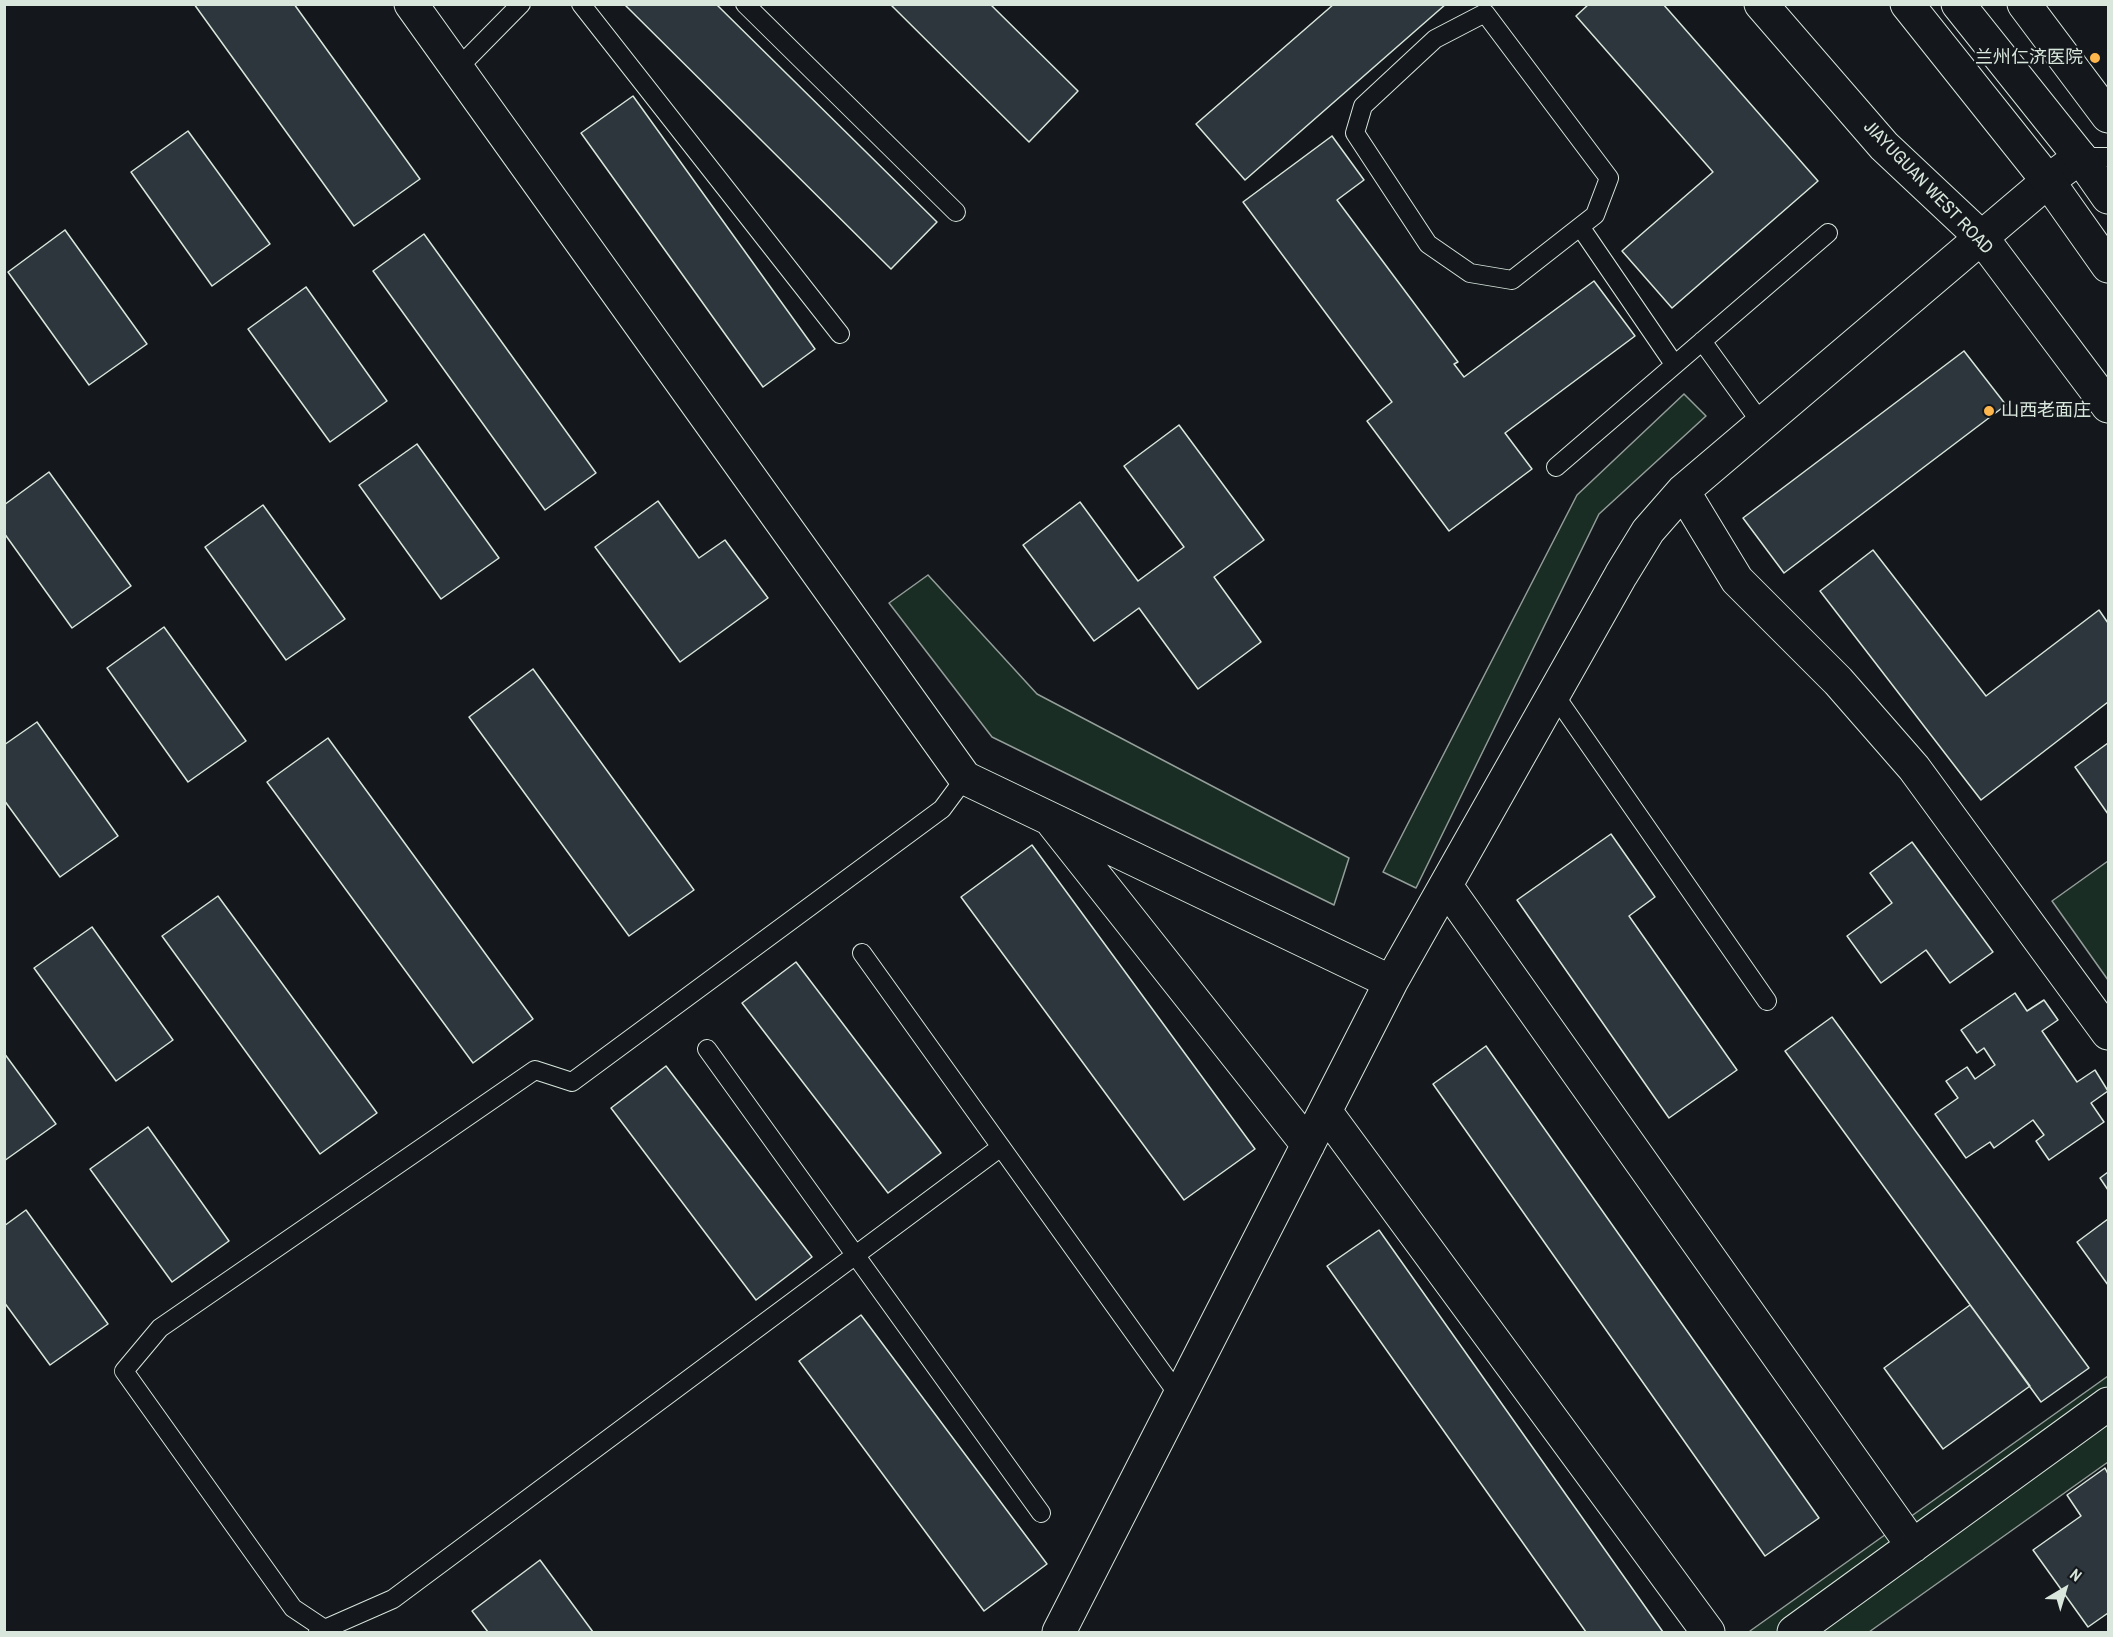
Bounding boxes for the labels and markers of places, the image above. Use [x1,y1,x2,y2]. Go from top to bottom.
place label: 兰州仁济医院 [1975,47,2083,69]
marker: 兰州仁济医院 [2088,51,2102,65]
place label: 山西老面庄 [2001,400,2091,422]
marker: 山西老面庄 [1982,404,1996,418]

